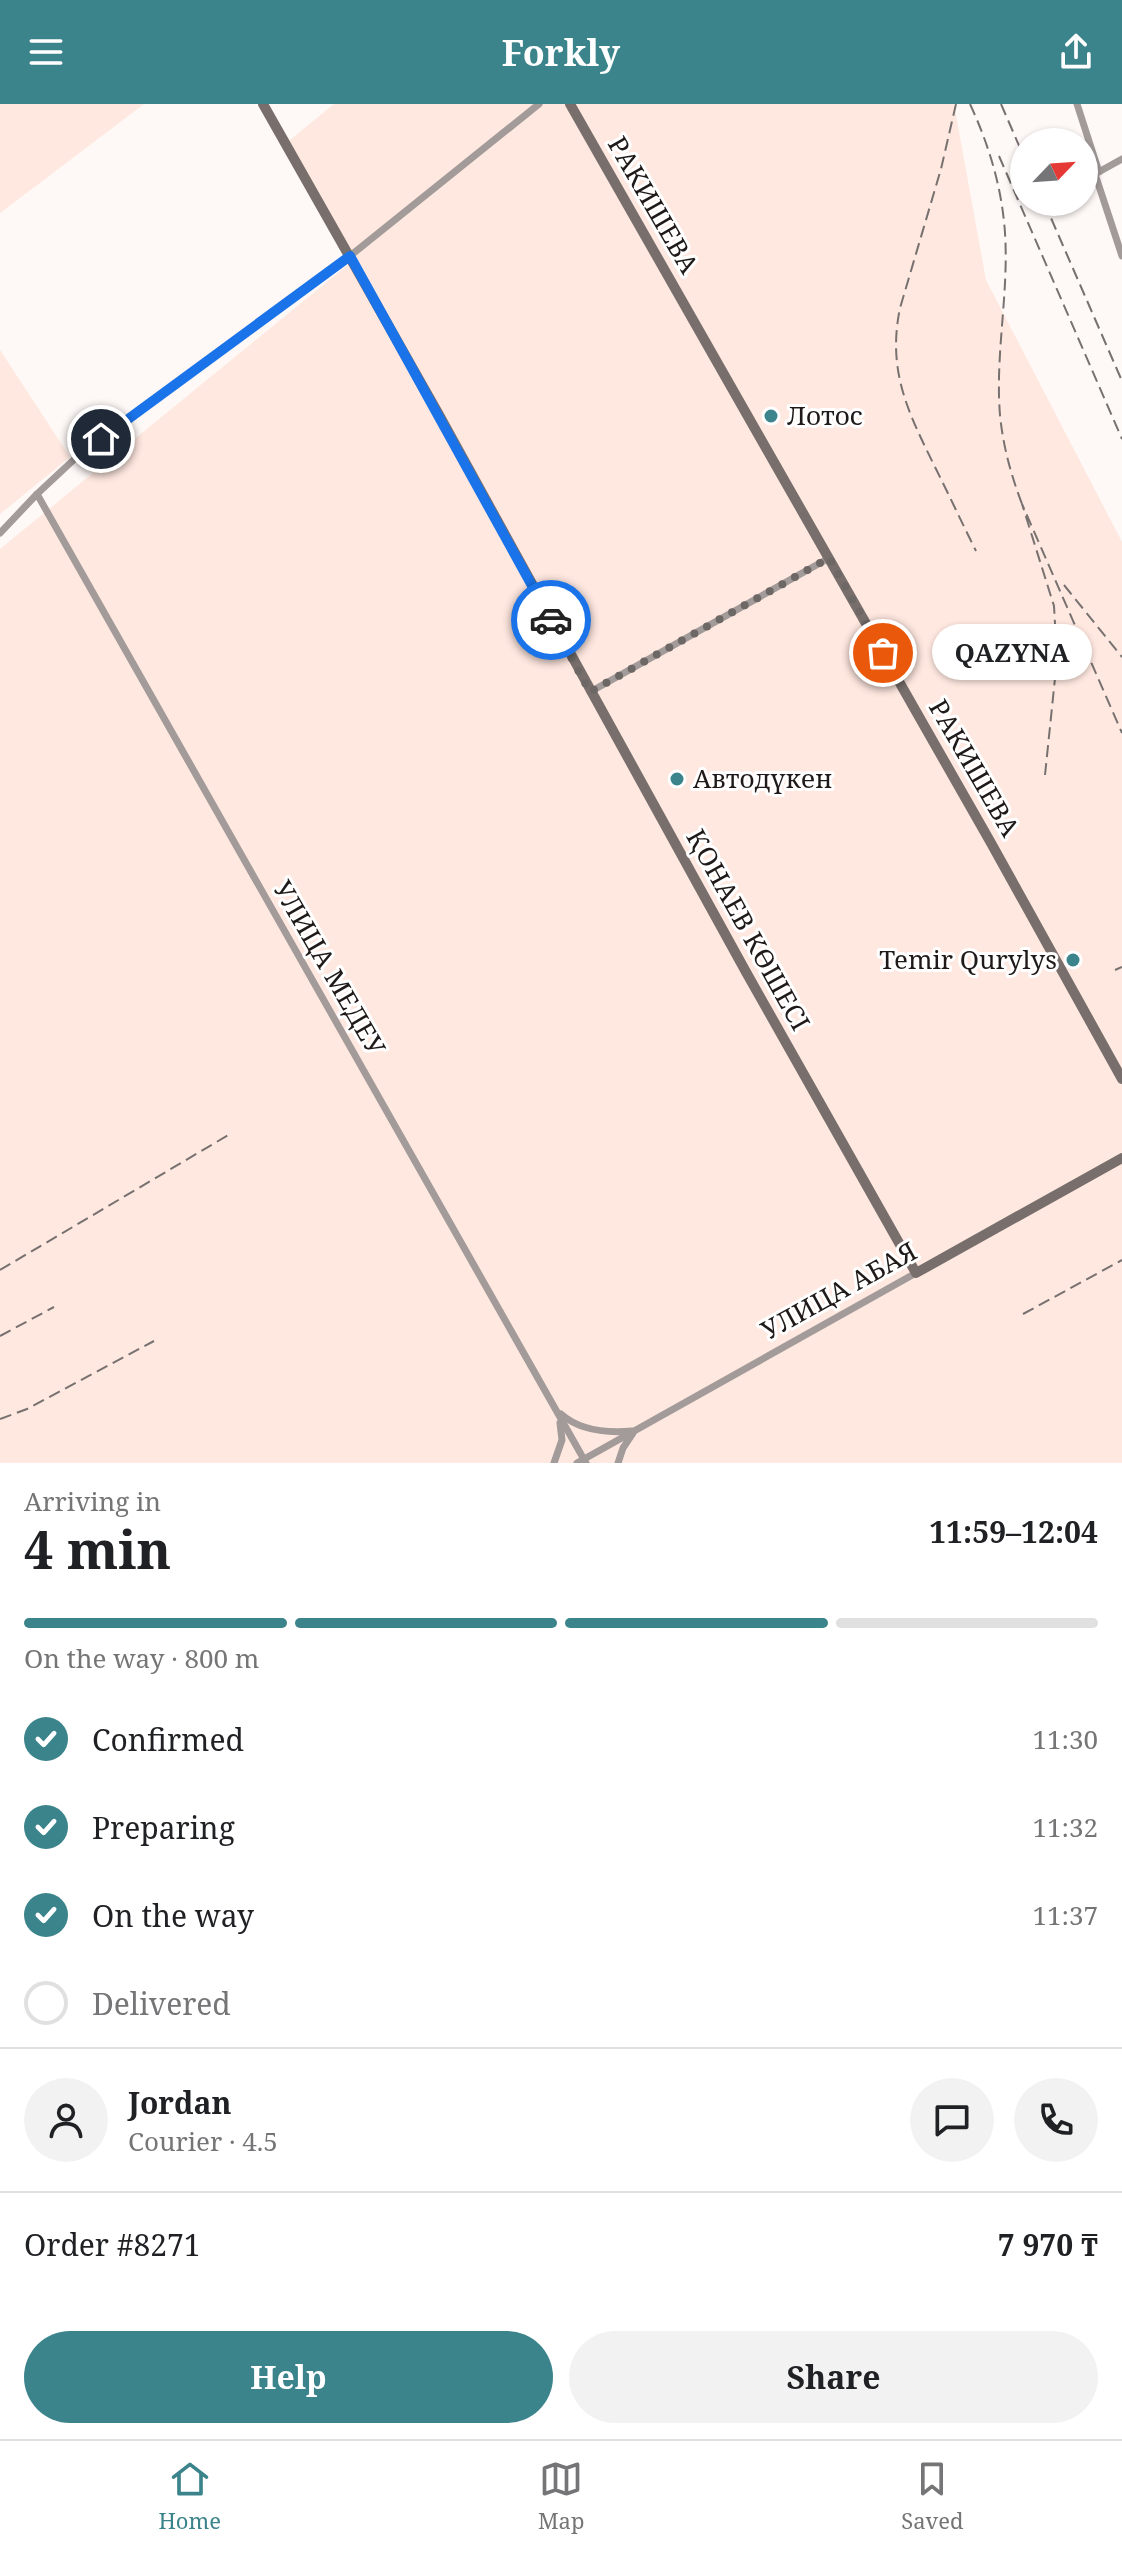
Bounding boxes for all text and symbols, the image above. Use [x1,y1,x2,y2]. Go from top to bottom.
text: Forkly [502,28,620,77]
icon: menu [24,30,68,74]
icon: share [1054,30,1098,74]
north arrow [1010,128,1098,216]
map controls [1010,128,1098,216]
street label: РАКИШЕВА [600,129,708,280]
place label: Лотос [787,397,863,433]
pin [67,405,135,473]
marker: Лотос [762,407,780,425]
icon: home [79,417,123,461]
courier [511,580,591,660]
icon: car [529,598,573,642]
pin [849,619,917,687]
callout: QAZYNA [931,625,1091,681]
icon: bag [861,631,905,675]
text: QAZYNA [955,634,1069,670]
street label: РАКИШЕВА [921,692,1029,843]
place label: Автодүкен [693,760,832,796]
marker: Автодүкен [668,770,686,788]
street label: ҚОНАЕВ КӨШЕСІ [679,822,819,1037]
street label: УЛИЦА МЕДЕУ [265,874,395,1062]
place label: Temir Qurylys [879,941,1057,977]
marker: Temir Qurylys [1064,951,1082,969]
street label: УЛИЦА АБАЯ [754,1233,923,1348]
text: Arriving in [24,1483,161,1519]
text: 11:59–12:04 [929,1511,1098,1552]
text: 4 min [24,1513,171,1584]
text: On the way · 800 m [24,1640,259,1676]
icon: check [24,1717,68,1761]
text: Confirmed [92,1719,244,1760]
text: 11:30 [1032,1721,1098,1757]
icon: check [24,1805,68,1849]
text: Preparing [92,1807,235,1848]
text: 11:32 [1032,1809,1098,1845]
icon: check [24,1893,68,1937]
text: On the way [92,1895,254,1936]
text: 11:37 [1032,1897,1098,1933]
text: Delivered [92,1983,231,2024]
button: person [24,2078,108,2162]
button: chat [910,2078,994,2162]
button: phone [1014,2078,1098,2162]
text: Jordan [128,2082,231,2123]
text: Courier · 4.5 [128,2123,278,2159]
text: Order #8271 [24,2224,201,2265]
text: 7 970 ₸ [998,2224,1098,2265]
button: Help [24,2331,553,2423]
button: Share [569,2331,1098,2423]
tab: Home [158,2457,221,2535]
tab: Map [538,2457,584,2535]
tab: Saved [901,2457,964,2535]

